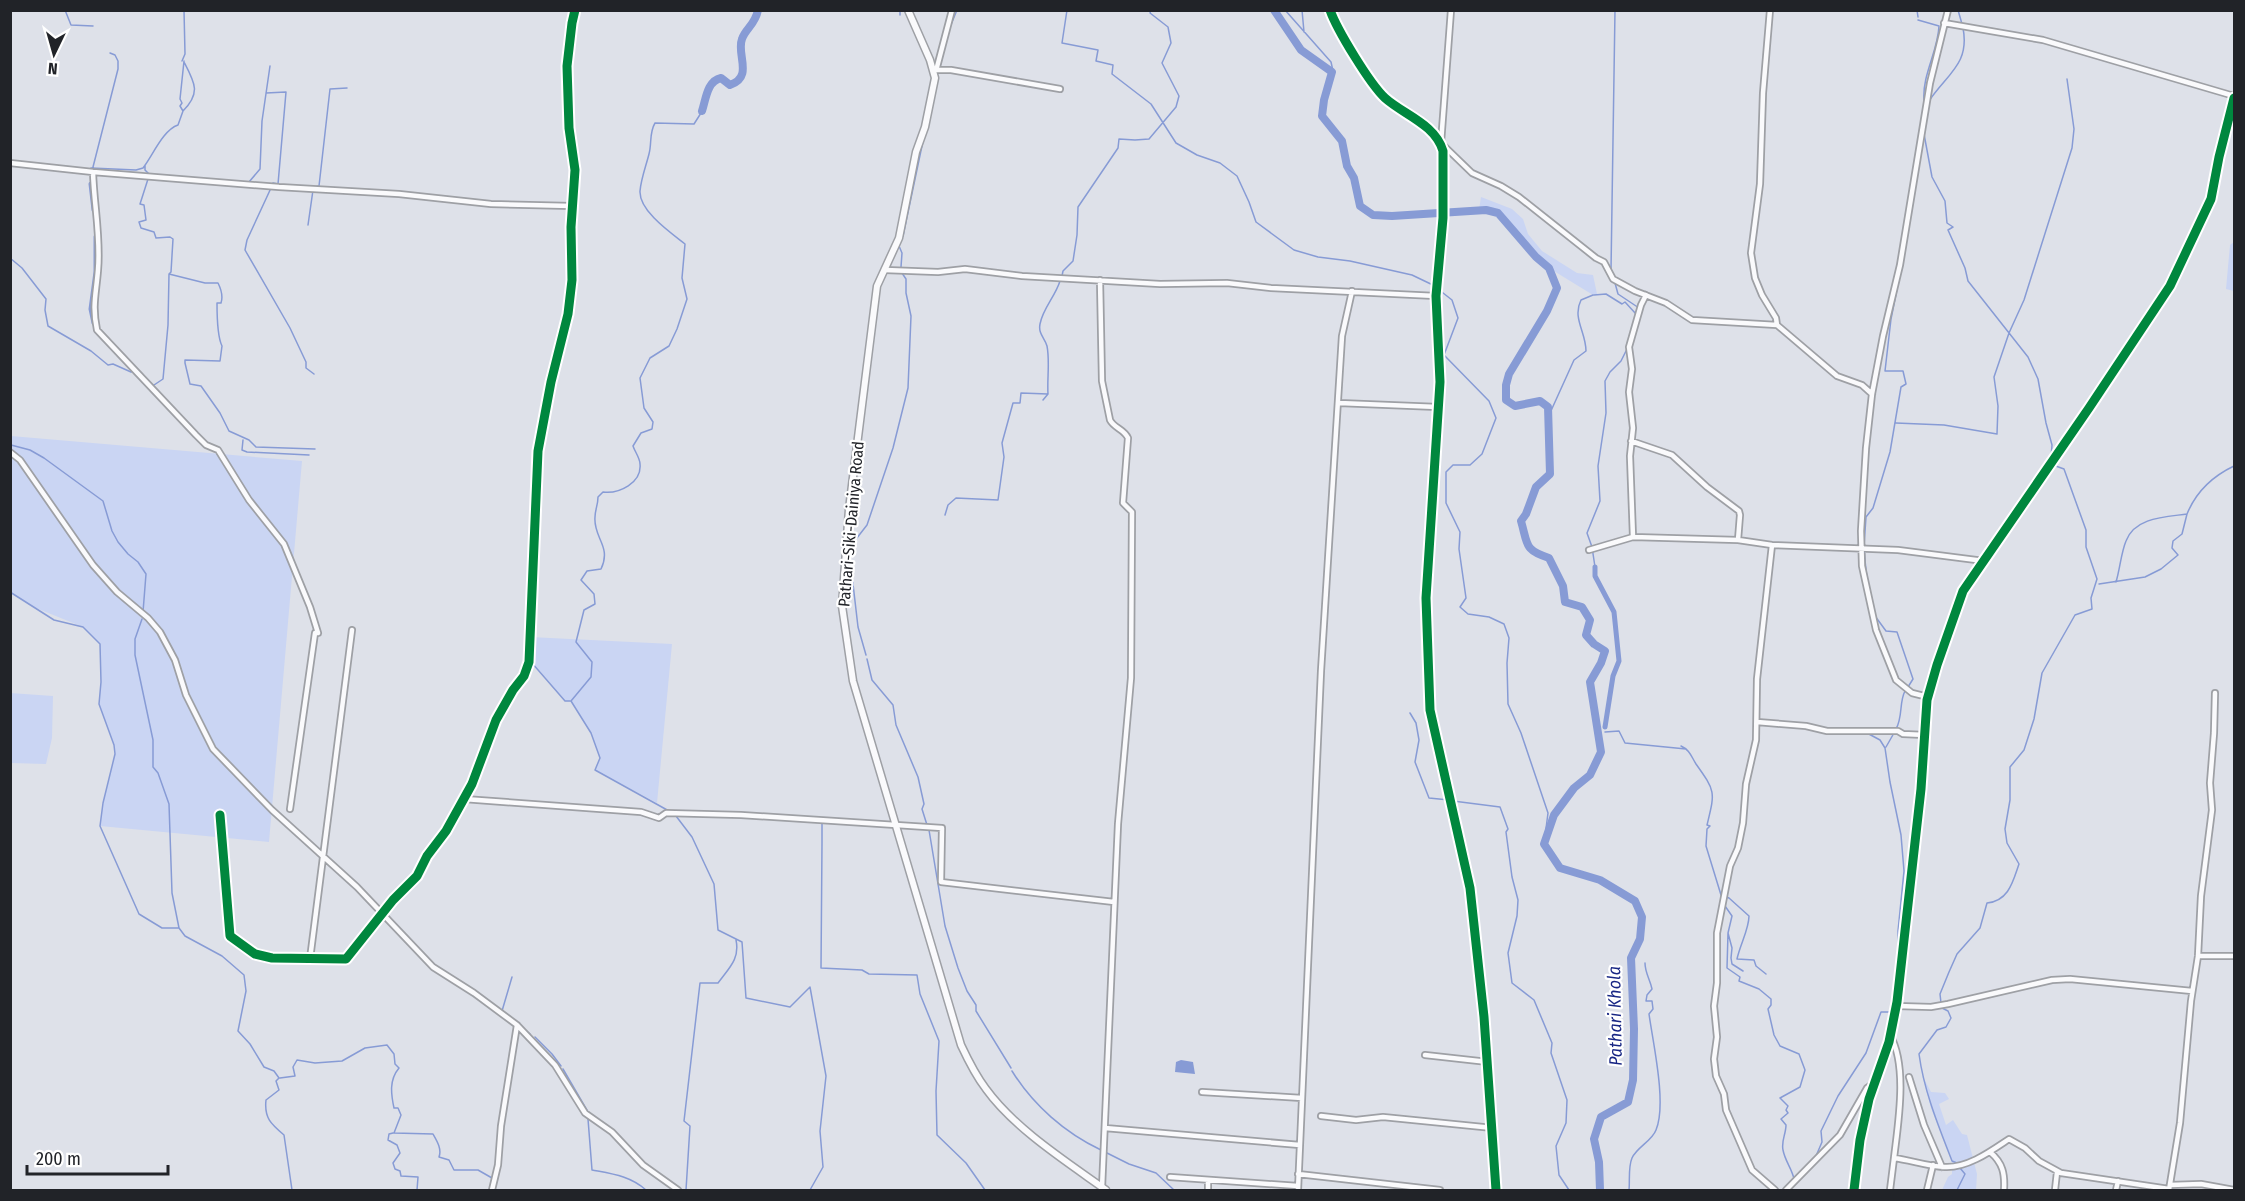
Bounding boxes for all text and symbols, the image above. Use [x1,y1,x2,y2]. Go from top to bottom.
north arrow [24,24,84,84]
text: N [47,59,58,78]
street label: Pathari-Siki-Dainiya Road [834,440,868,608]
water label: Pathari Khola [1603,966,1627,1066]
scale bar [27,1138,168,1176]
text: 200 m [36,1148,81,1170]

